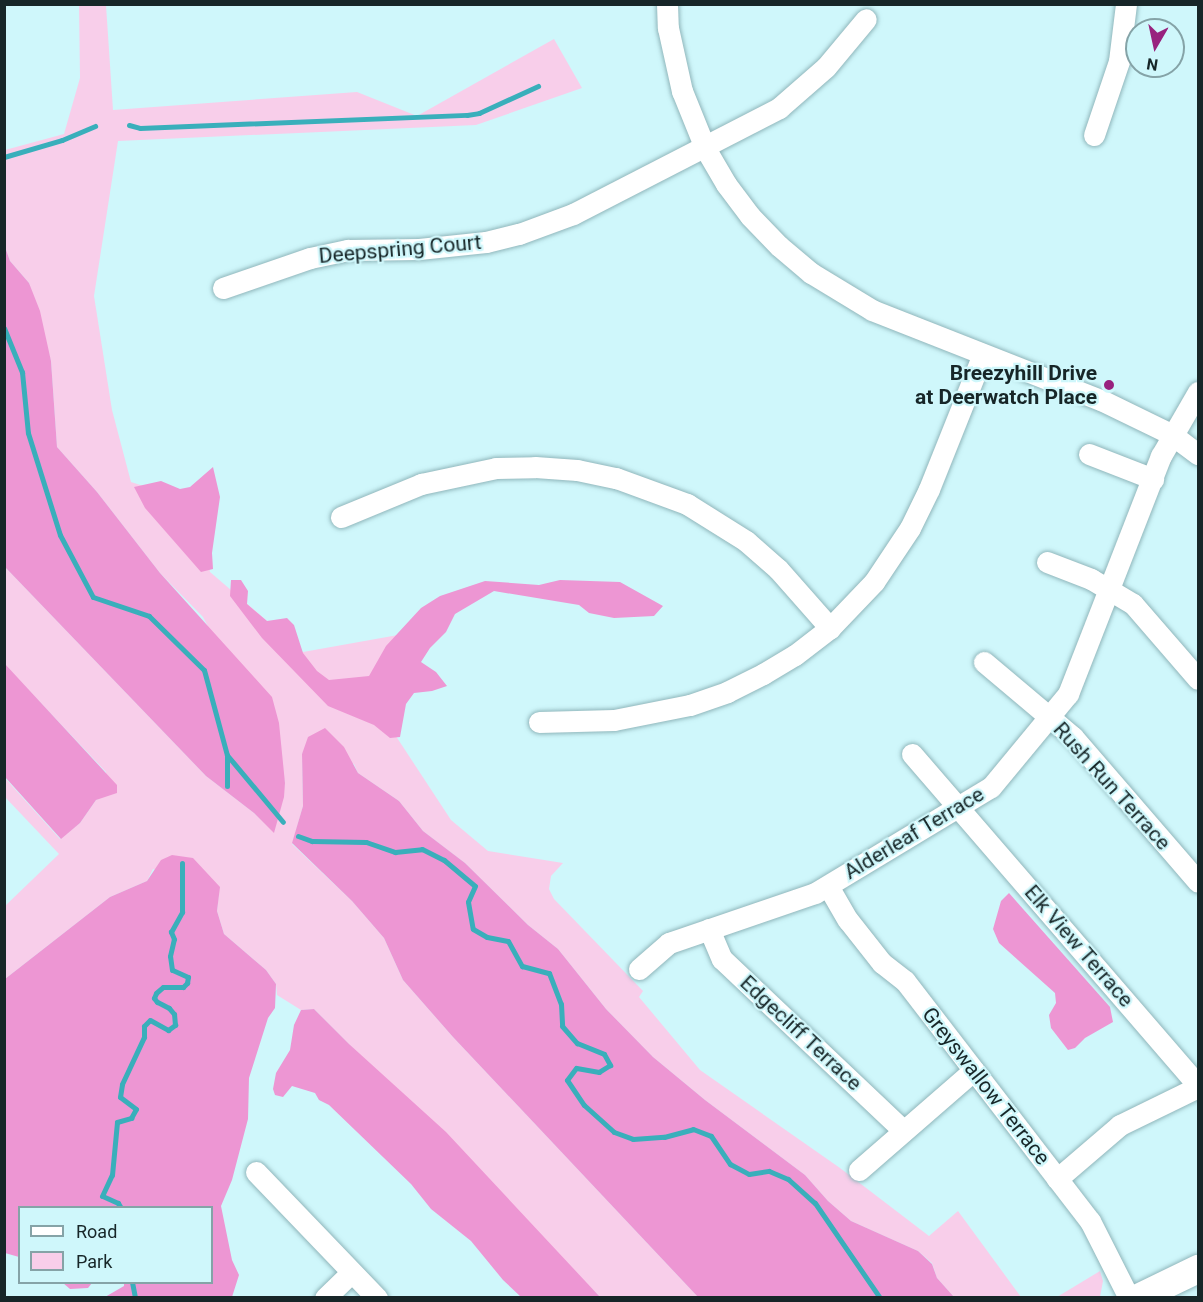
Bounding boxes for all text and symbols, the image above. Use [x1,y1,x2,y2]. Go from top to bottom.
north arrow [1125,18,1185,78]
text: N [1145,54,1159,75]
street label: Deepspring Court [318,229,482,269]
place label: Breezyhill Drive at Deerwatch Place [915,360,1097,410]
marker: Breezyhill Drive at Deerwatch Place [1102,378,1116,392]
street label: Rush Run Terrace [1048,717,1176,855]
street label: Alderleaf Terrace [839,781,989,885]
street label: Elk View Terrace [1019,880,1139,1012]
street label: Edgecliff Terrace [735,970,867,1096]
street label: Greyswallow Terrace [917,1002,1055,1170]
legend [18,1206,213,1284]
text: Road [76,1221,117,1242]
text: Park [76,1251,112,1272]

